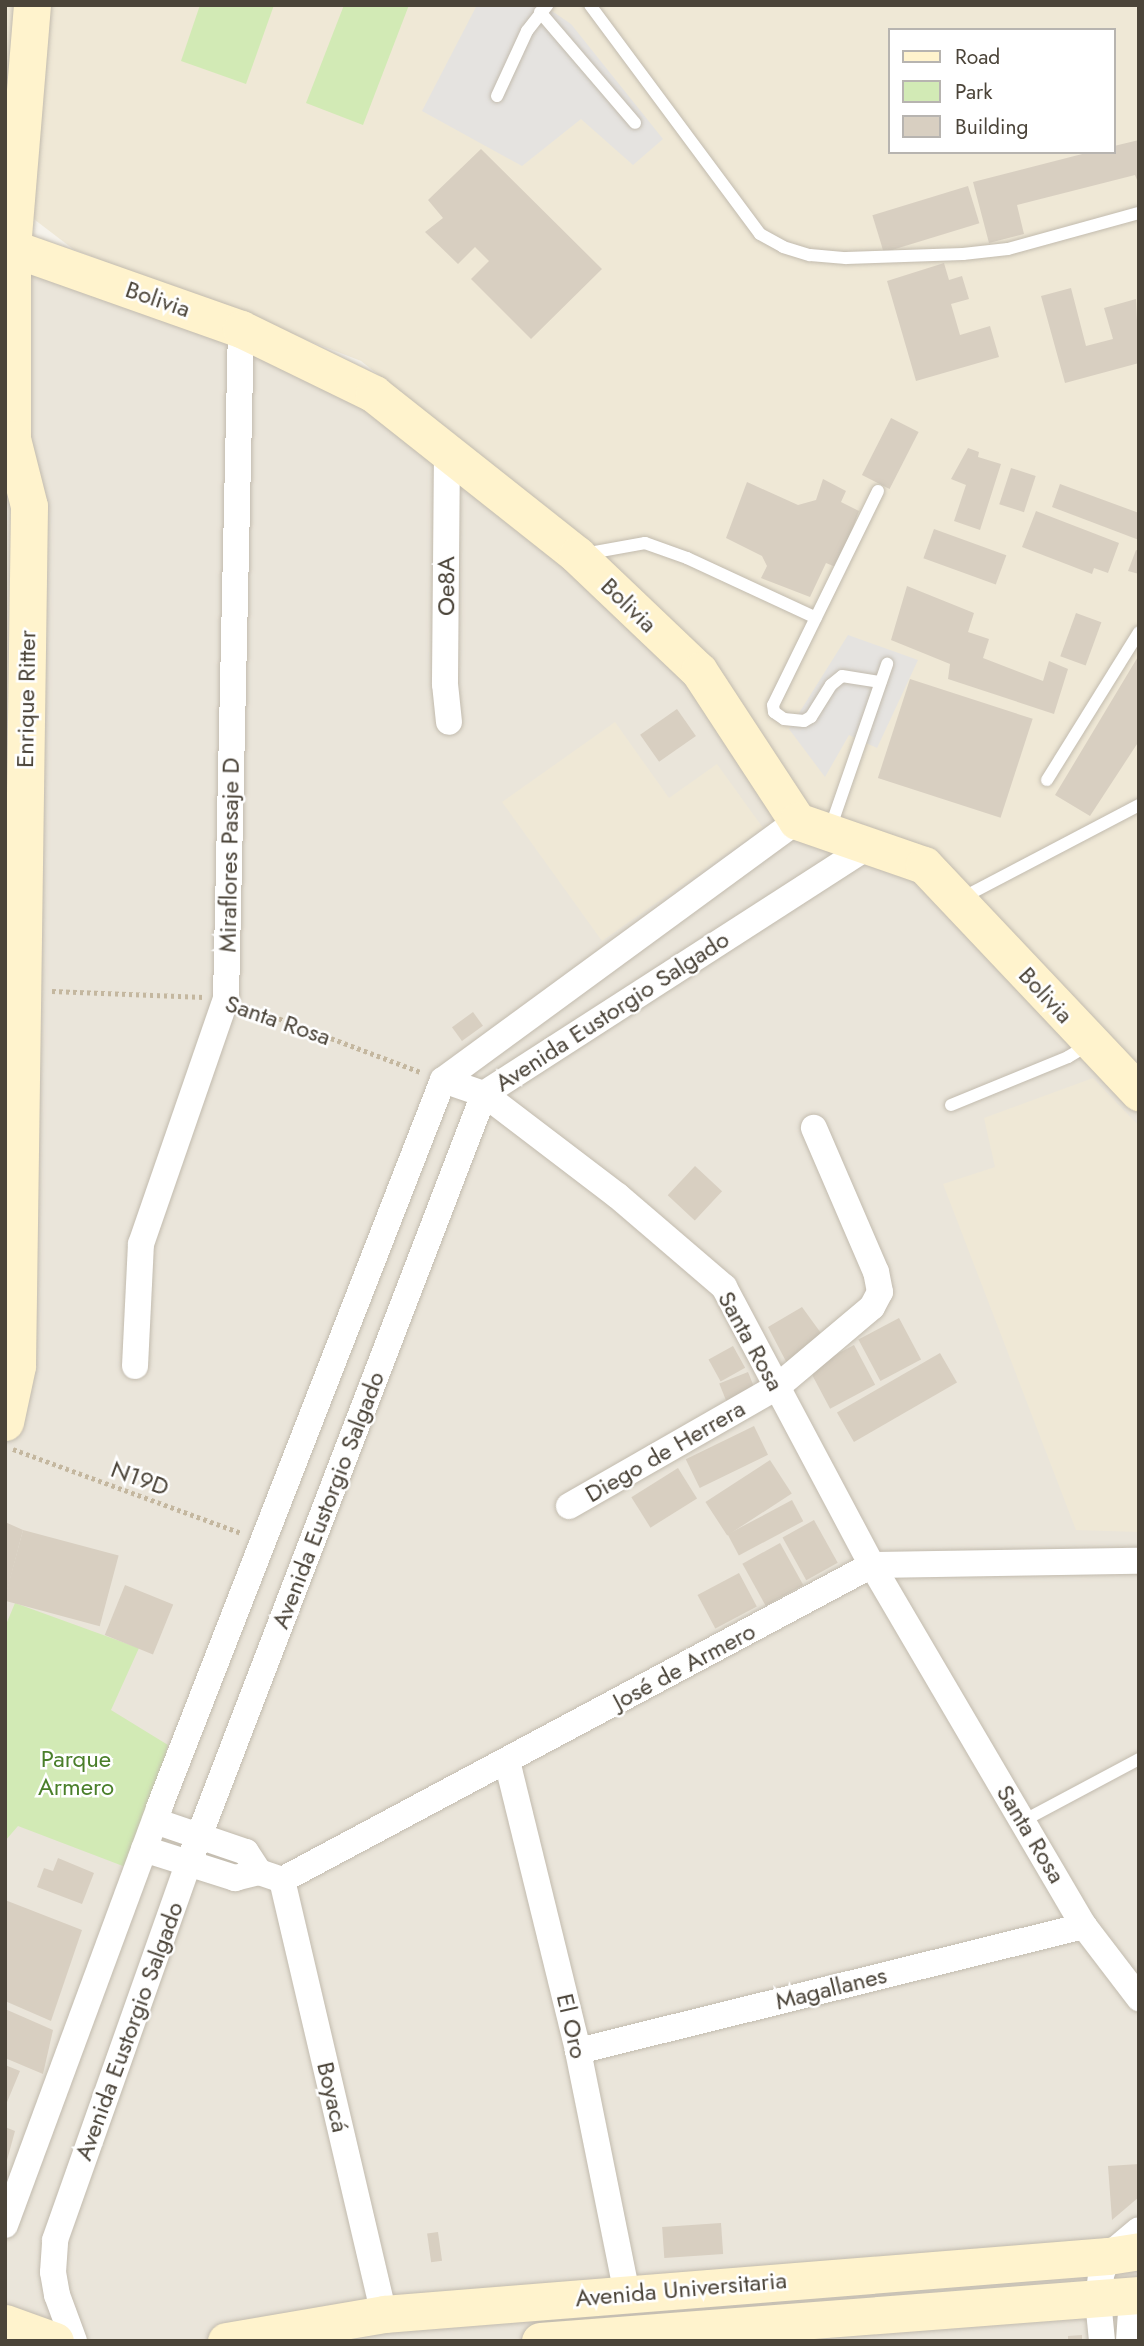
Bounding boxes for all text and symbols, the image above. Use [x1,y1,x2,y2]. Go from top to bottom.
legend [888,28,1116,154]
text: Road [955,42,1000,72]
text: Park [955,77,992,107]
text: Building [955,112,1028,142]
street label: Bolivia [122,275,194,323]
street label: Oe8A [432,556,460,616]
street label: Bolivia [595,572,663,638]
street label: Enrique Ritter [10,630,42,768]
street label: Miraflores Pasaje D [213,757,245,953]
street label: Avenida Eustorgio Salgado [490,925,734,1097]
street label: Bolivia [1013,961,1079,1029]
street label: Santa Rosa [222,989,334,1051]
street label: Santa Rosa [712,1286,790,1396]
street label: Avenida Eustorgio Salgado [266,1367,390,1633]
street label: Diego de Herrera [580,1394,750,1508]
street label: N19D [107,1454,173,1502]
street label: José de Armero [608,1616,760,1716]
park label: Parque Armero [38,1745,114,1801]
street label: Santa Rosa [990,1780,1072,1888]
street label: Avenida Eustorgio Salgado [69,1898,189,2164]
street label: Magallanes [772,1960,890,2016]
street label: El Oro [551,1991,593,2061]
street label: Boyacá [311,2059,355,2135]
street label: Avenida Universitaria [574,2265,788,2313]

